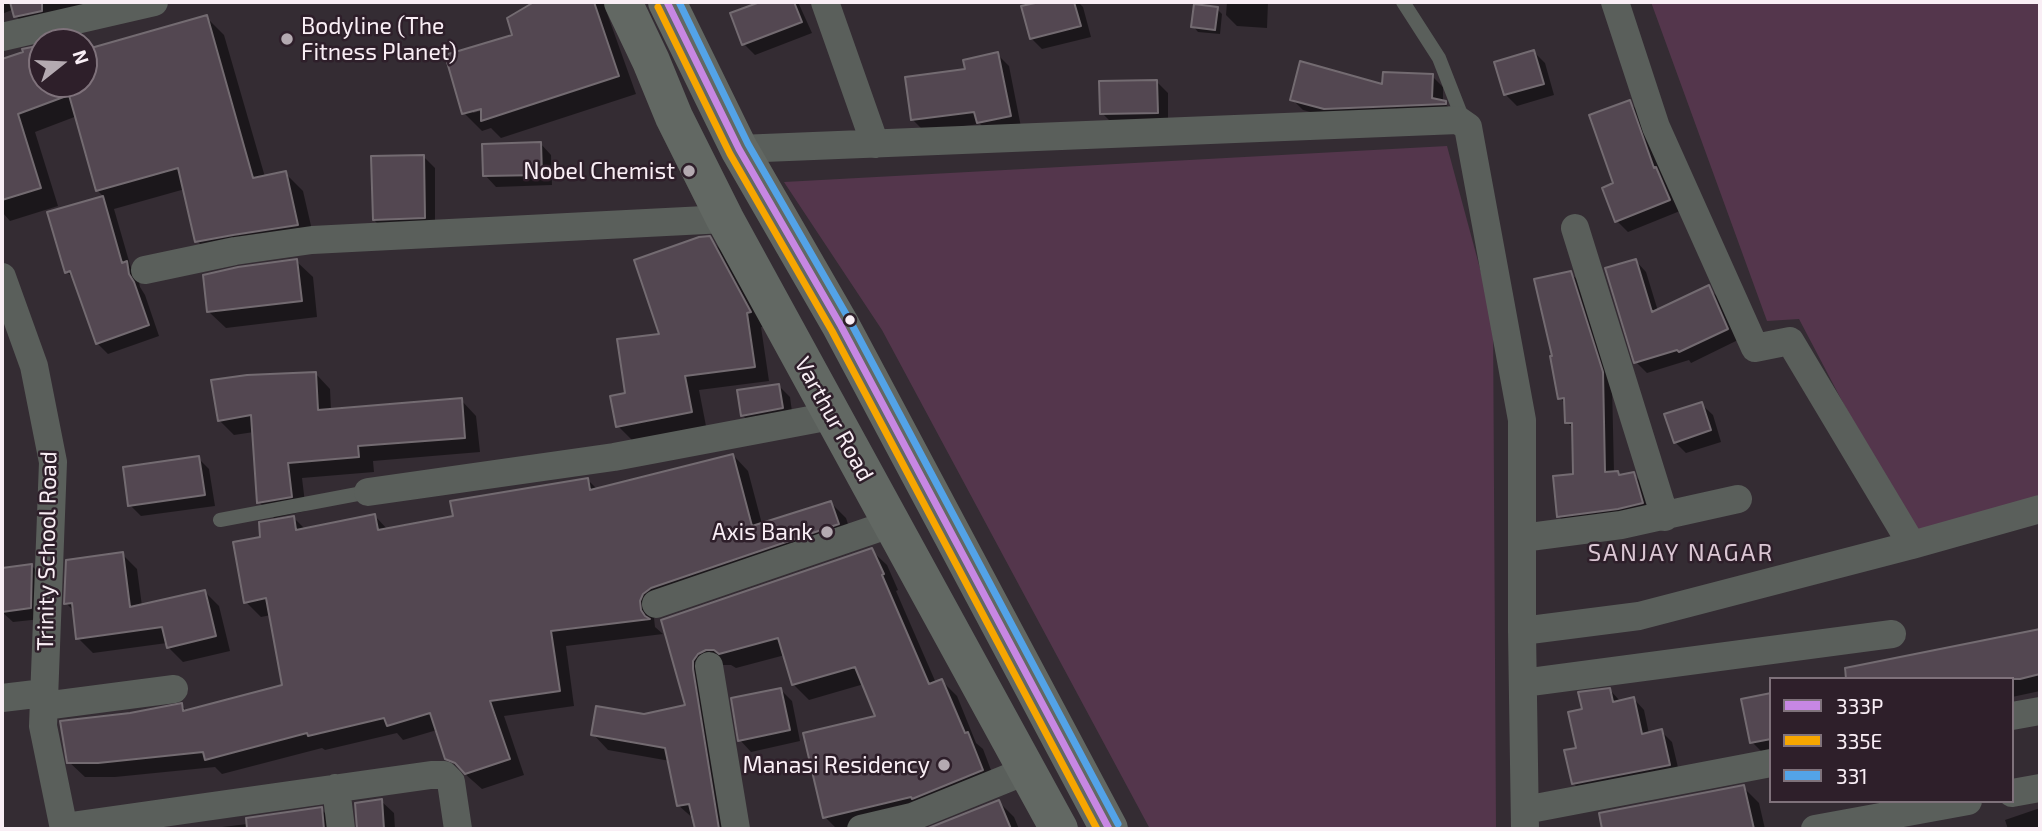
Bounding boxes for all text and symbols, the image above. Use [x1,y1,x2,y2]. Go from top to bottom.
place label: Bodyline (The Fitness Planet) [301,12,457,66]
north arrow [28,28,98,98]
marker: Bodyline (The Fitness Planet) [279,31,295,47]
text: N [68,47,95,67]
place label: Nobel Chemist [523,157,675,185]
marker: Nobel Chemist [681,163,697,179]
unlabelled marker [843,313,857,327]
street label: Varthur Road [789,352,879,486]
street label: Trinity School Road [31,451,63,651]
place label: Axis Bank [712,518,813,546]
marker: Axis Bank [819,524,835,540]
district label: SANJAY NAGAR [1589,539,1773,567]
legend [1769,677,2014,803]
text: 333P [1836,693,1883,718]
text: 335E [1836,728,1882,753]
place label: Manasi Residency [743,751,930,779]
marker: Manasi Residency [936,757,952,773]
text: 331 [1836,763,1868,788]

